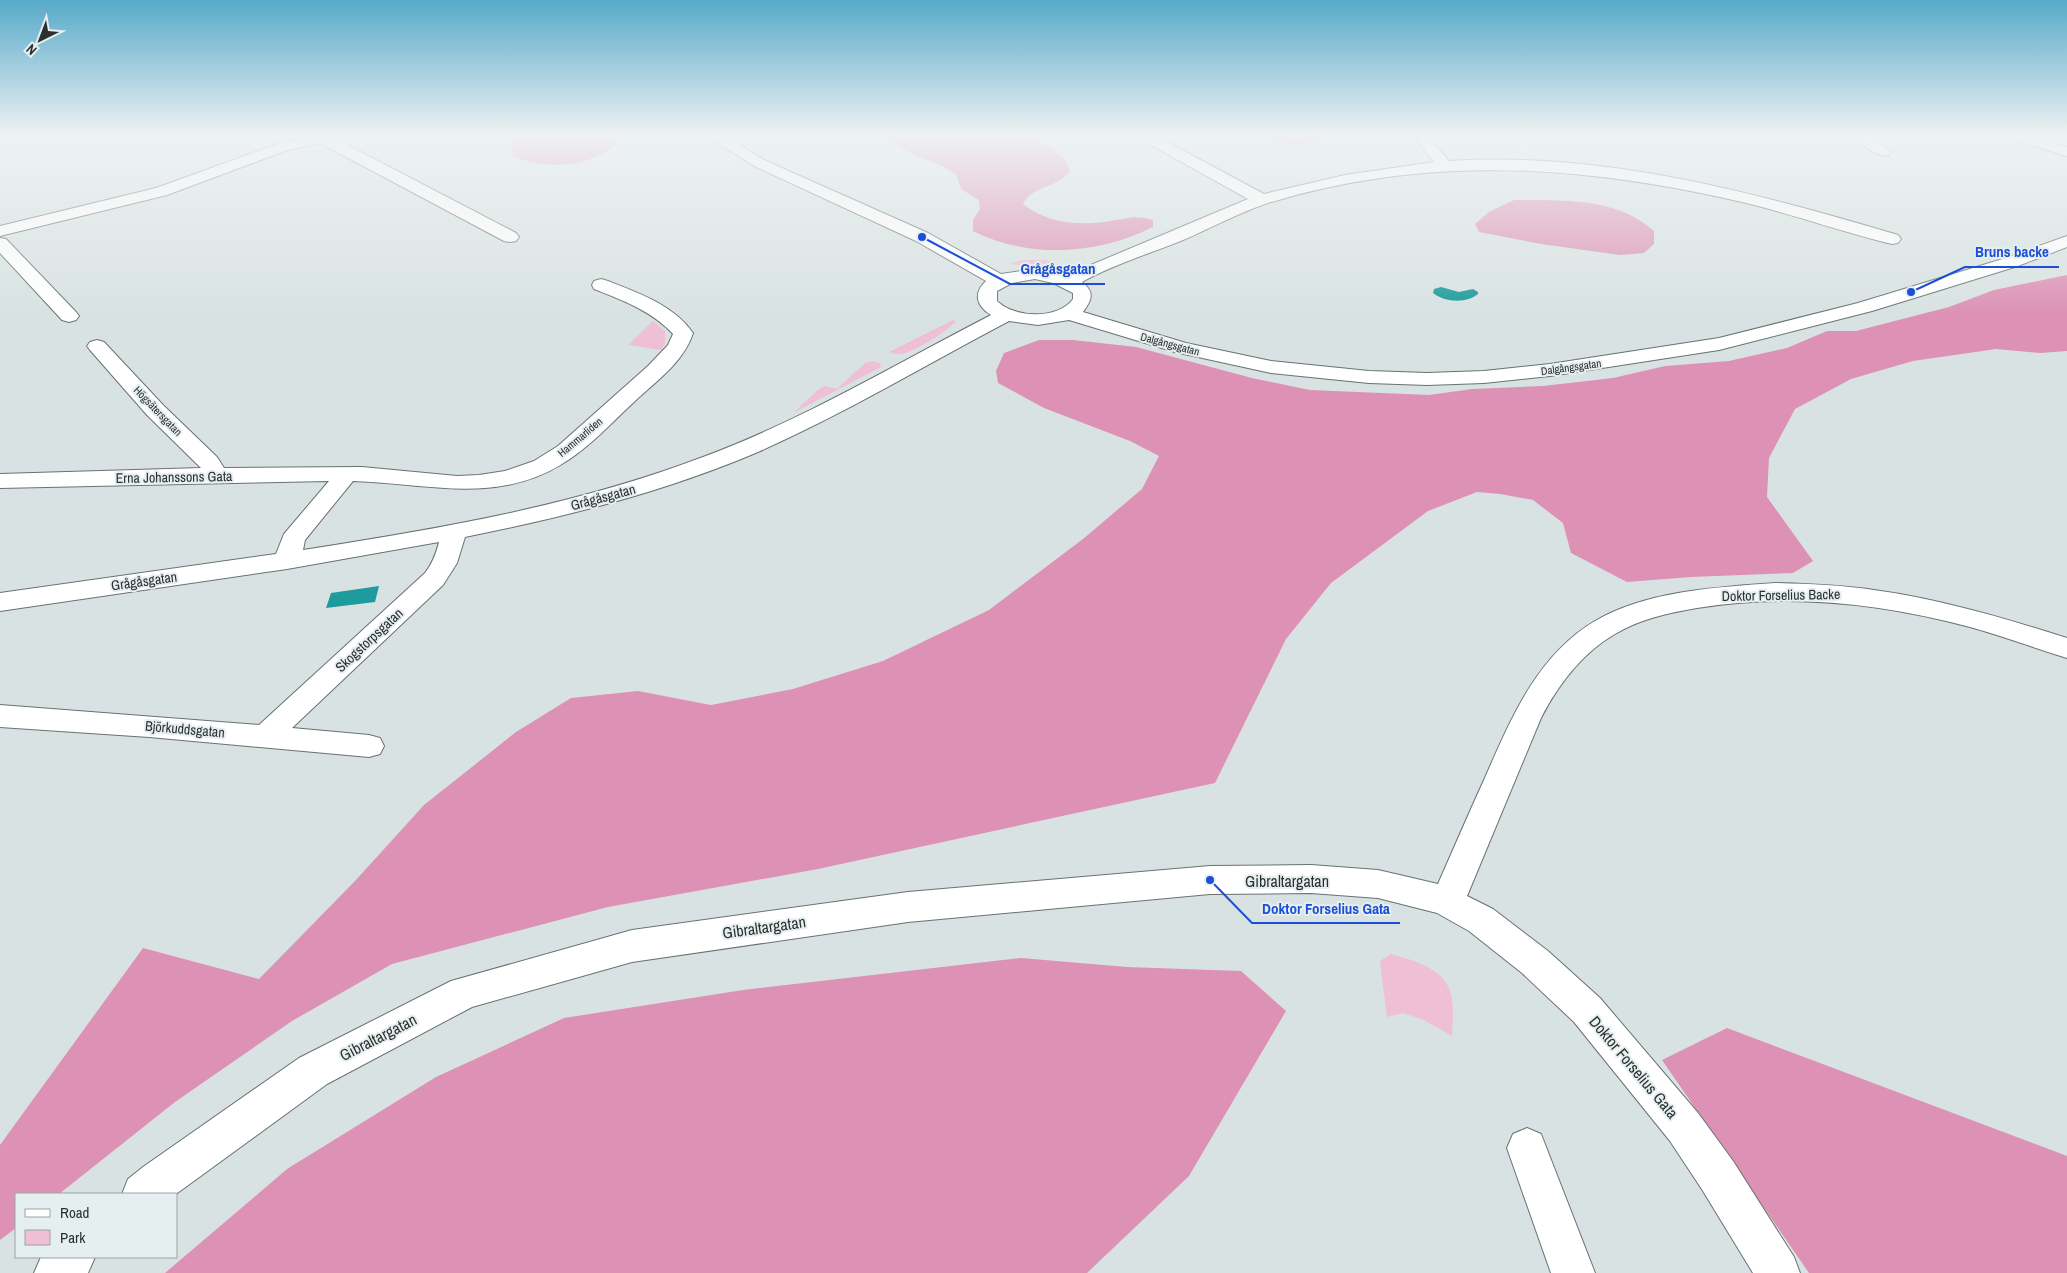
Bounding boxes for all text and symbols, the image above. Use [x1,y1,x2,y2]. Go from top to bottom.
north arrow [15,15,65,65]
text: N [22,40,40,59]
callout: Bruns backe [1965,237,2059,267]
text: Bruns backe [1975,241,2049,262]
callout: Grågåsgatan [1010,254,1105,284]
text: Grågåsgatan [1020,258,1096,279]
street label: Dalgångsgatan [1139,329,1201,359]
street label: Dalgångsgatan [1540,356,1602,378]
street label: Högsätersgatan [131,383,185,439]
street label: Hammarliden [555,414,605,460]
street label: Erna Johanssons Gata [115,467,233,487]
street label: Grågåsgatan [569,480,637,514]
street label: Grågåsgatan [110,567,178,595]
street label: Doktor Forselius Backe [1721,585,1841,605]
street label: Skogstorpsgatan [331,604,407,676]
street label: Björkuddsgatan [144,717,226,741]
street label: Gibraltargatan [1245,870,1329,892]
callout: Doktor Forselius Gata [1252,893,1400,923]
text: Doktor Forselius Gata [1262,898,1390,919]
street label: Gibraltargatan [721,910,807,944]
street label: Gibraltargatan [336,1008,420,1066]
street label: Doktor Forselius Gata [1585,1011,1684,1124]
legend [15,1193,178,1258]
text: Road [60,1202,89,1223]
text: Park [60,1227,86,1248]

